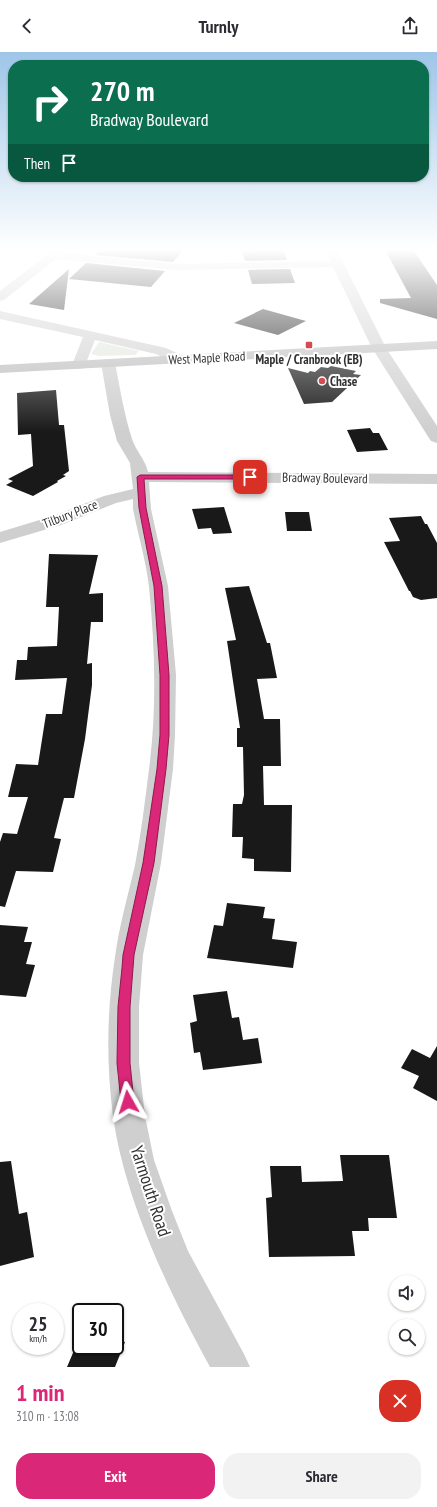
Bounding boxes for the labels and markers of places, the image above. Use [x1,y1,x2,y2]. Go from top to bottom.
marker: Maple / Cranbrook (EB) [304,340,314,350]
place label: Maple / Cranbrook (EB) [255,351,363,368]
place label: Chase [330,373,358,390]
marker: Chase [317,376,327,386]
pin [233,460,267,494]

